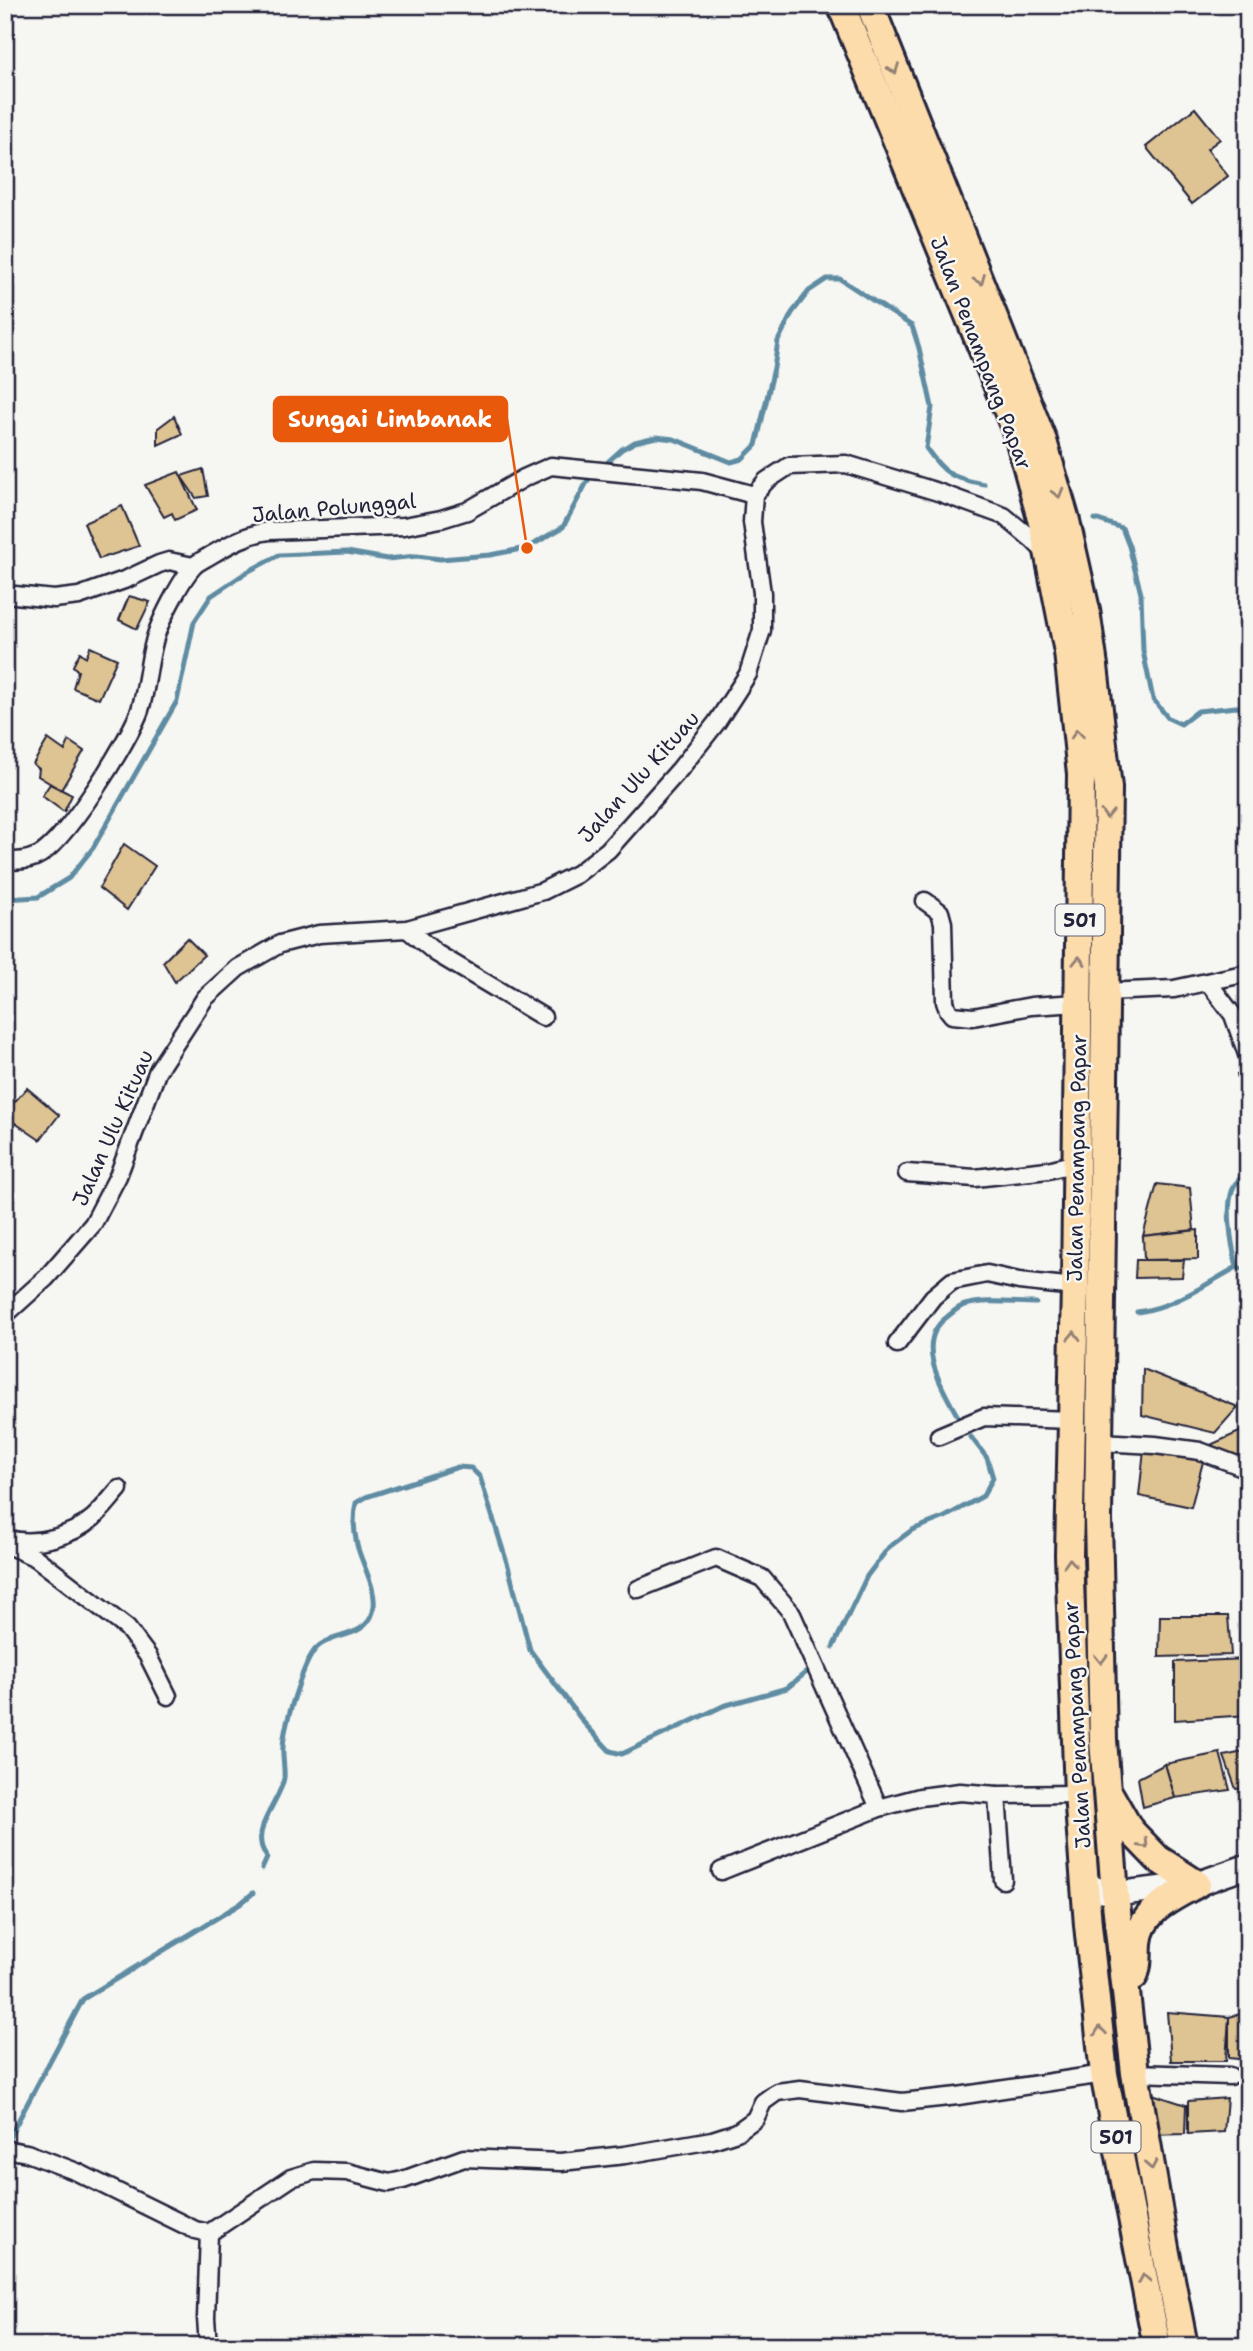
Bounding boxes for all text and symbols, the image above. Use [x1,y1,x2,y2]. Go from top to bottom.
one-way arrow [886,62,900,75]
street label: Jalan Penampang Papar [924,232,1039,474]
one-way arrow [971,273,985,285]
callout: Sungai Limbanak [274,397,507,441]
text: Sungai Limbanak [288,404,492,434]
street label: Jalan Polunggal [251,487,418,529]
one-way arrow [1050,487,1065,499]
street label: Jalan Ulu Kituau [572,705,706,849]
one-way arrow [1070,728,1085,739]
one-way arrow [1099,809,1115,820]
road number: 501 [1056,904,1104,936]
one-way arrow [1071,956,1087,966]
street label: Jalan Penampang Papar [1061,1034,1093,1282]
street label: Jalan Ulu Kituau [66,1045,160,1211]
one-way arrow [1066,1330,1082,1341]
one-way arrow [1062,1558,1077,1569]
street label: Jalan Penampang Papar [1057,1600,1097,1850]
one-way arrow [1093,1654,1109,1664]
one-way arrow [1135,1836,1148,1849]
one-way arrow [1092,2025,1107,2037]
road number: 501 [1092,2122,1140,2152]
one-way arrow [1143,2159,1158,2171]
one-way arrow [1137,2273,1152,2285]

